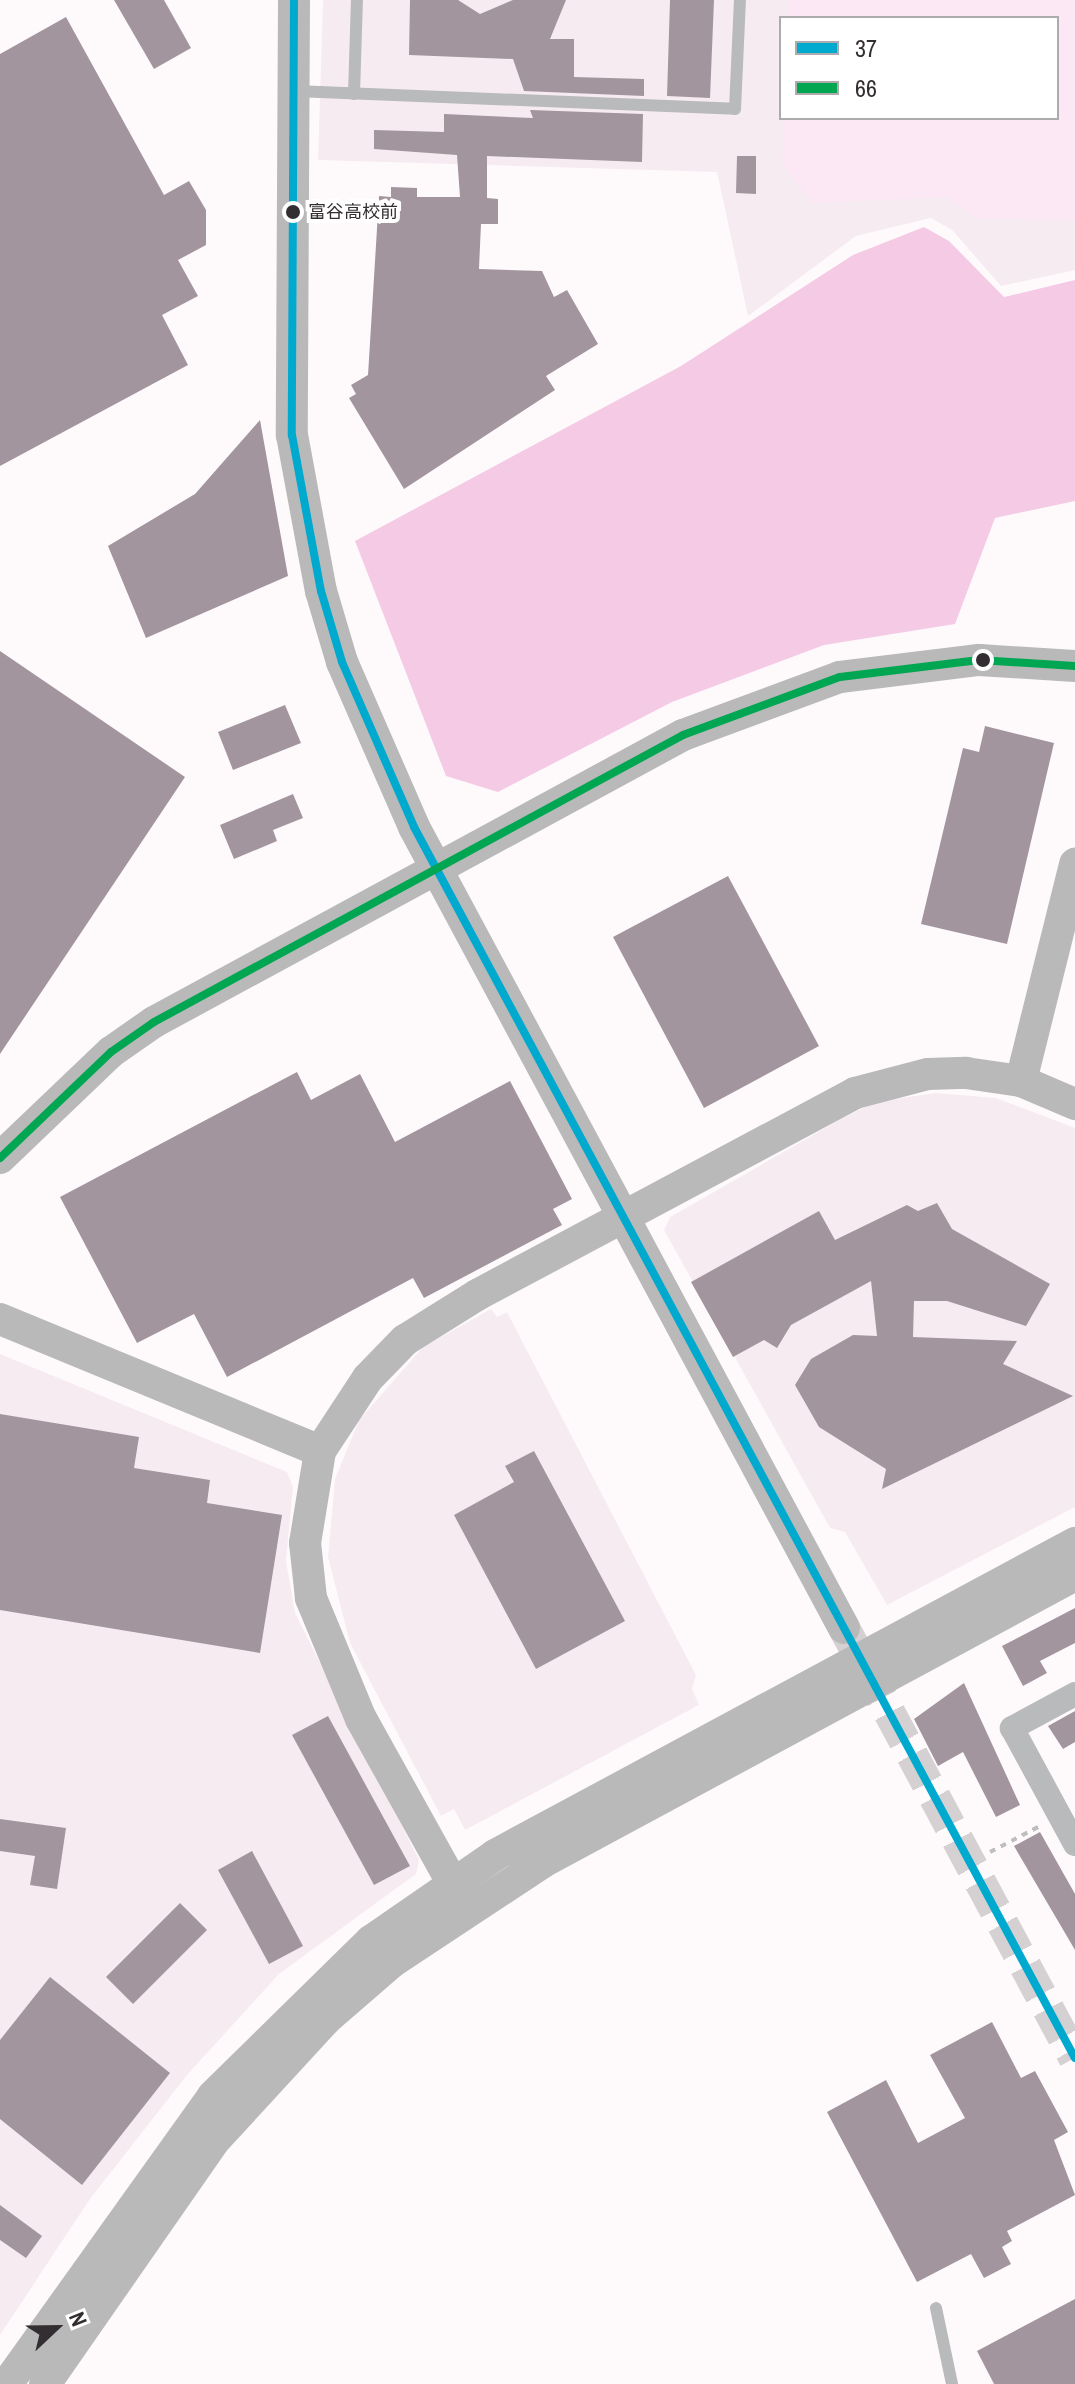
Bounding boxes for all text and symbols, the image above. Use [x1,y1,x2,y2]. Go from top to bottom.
legend [779,16,1059,120]
text: 37 [855,32,877,64]
text: 66 [855,72,877,104]
place label: 富谷高校前 [308,201,398,223]
marker: 富谷高校前 [285,204,301,220]
unlabelled marker [975,652,991,668]
north arrow [16,2288,96,2368]
text: N [62,2307,95,2331]

